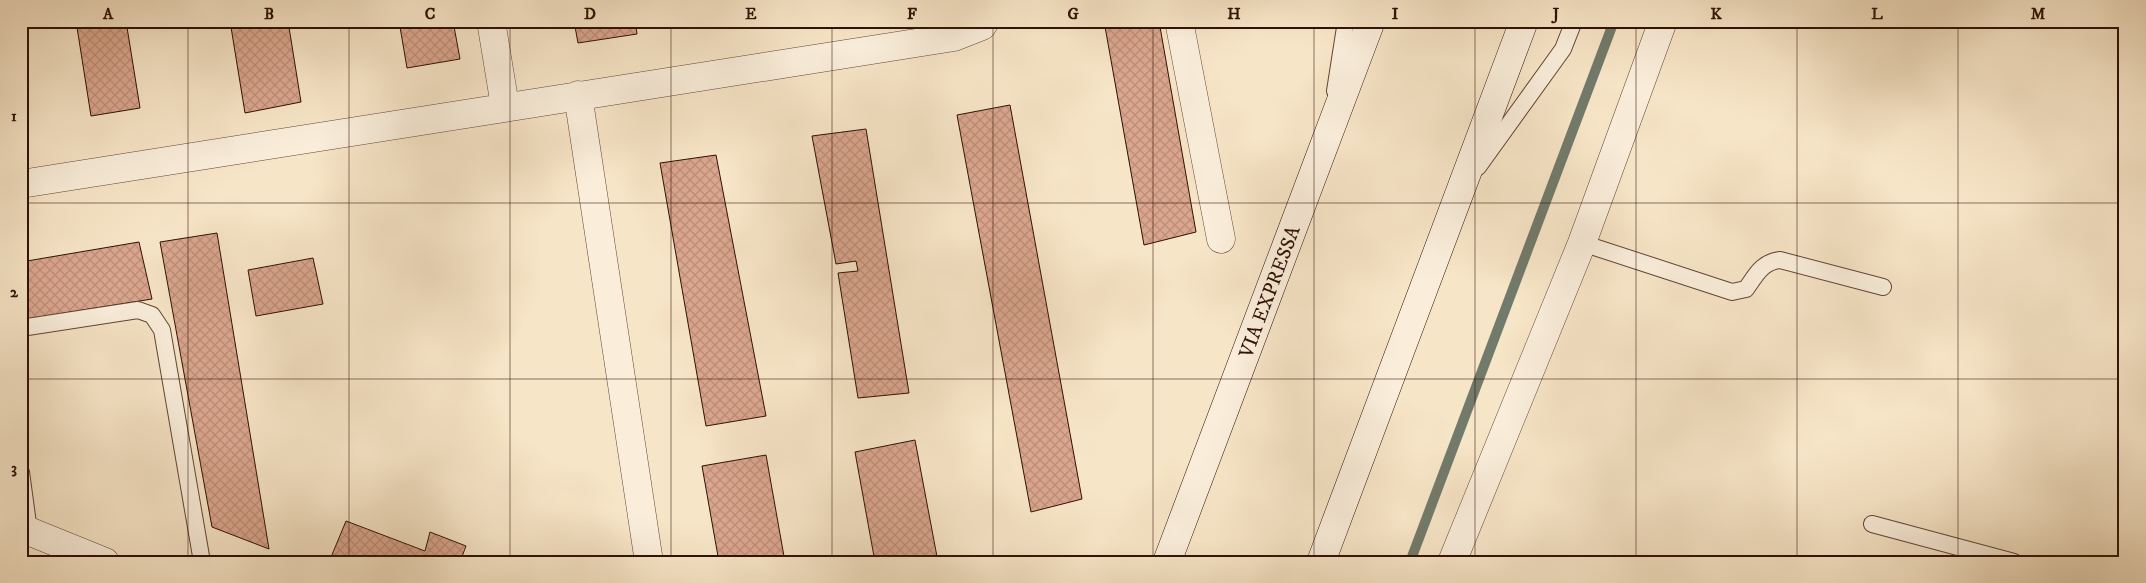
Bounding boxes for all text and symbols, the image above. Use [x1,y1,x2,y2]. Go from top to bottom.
text: A [102,4,114,24]
text: B [264,4,274,24]
text: C [425,4,435,24]
text: D [584,4,596,24]
text: E [745,4,757,24]
text: F [907,4,917,24]
text: G [1067,4,1079,24]
text: H [1227,4,1241,24]
text: I [1392,4,1399,24]
text: J [1551,4,1560,24]
text: K [1710,4,1722,24]
text: L [1871,4,1883,24]
text: M [2031,4,2046,24]
text: 1 [11,106,17,126]
street label: VIA EXPRESSA [1234,222,1307,363]
text: 2 [10,282,19,302]
text: 3 [11,458,17,478]

